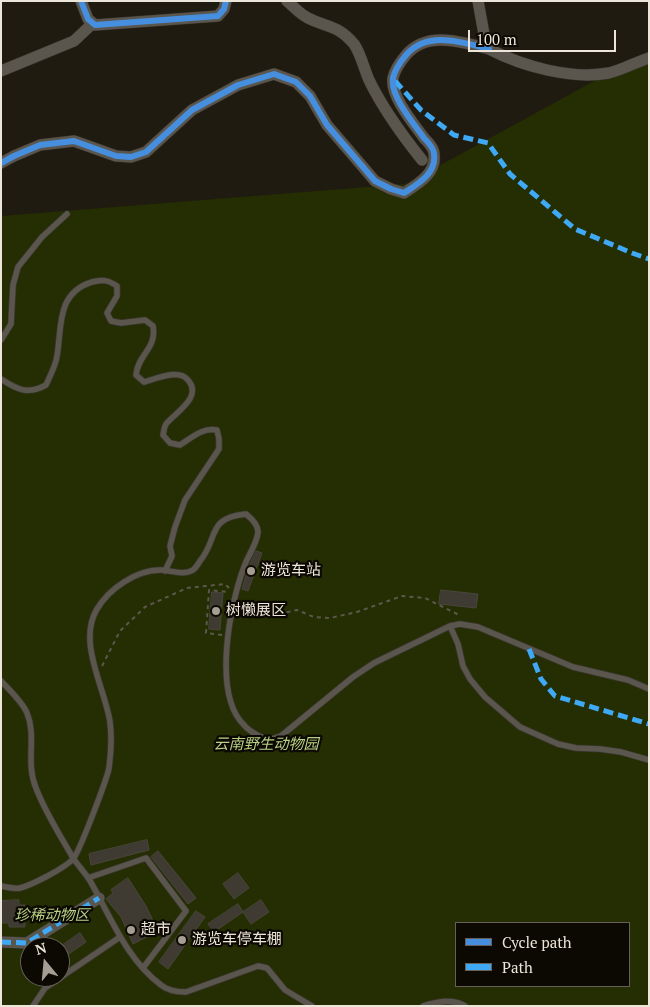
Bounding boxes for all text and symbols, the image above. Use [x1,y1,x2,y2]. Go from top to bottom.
scale bar [470,20,618,52]
text: 100 m [476,29,517,49]
place label: 游览车站 [261,562,321,580]
marker: 游览车站 [245,565,257,577]
place label: 树懒展区 [226,602,286,620]
marker: 树懒展区 [210,605,222,617]
park label: 云南野生动物园 [214,736,318,754]
park label: 珍稀动物区 [15,907,89,925]
place label: 超市 [141,921,171,939]
legend [455,922,630,987]
marker: 超市 [125,924,137,936]
place label: 游览车停车棚 [192,931,282,949]
text: Cycle path [502,932,572,952]
marker: 游览车停车棚 [176,934,188,946]
north arrow [20,937,70,987]
text: N [33,937,49,959]
text: Path [502,957,533,977]

